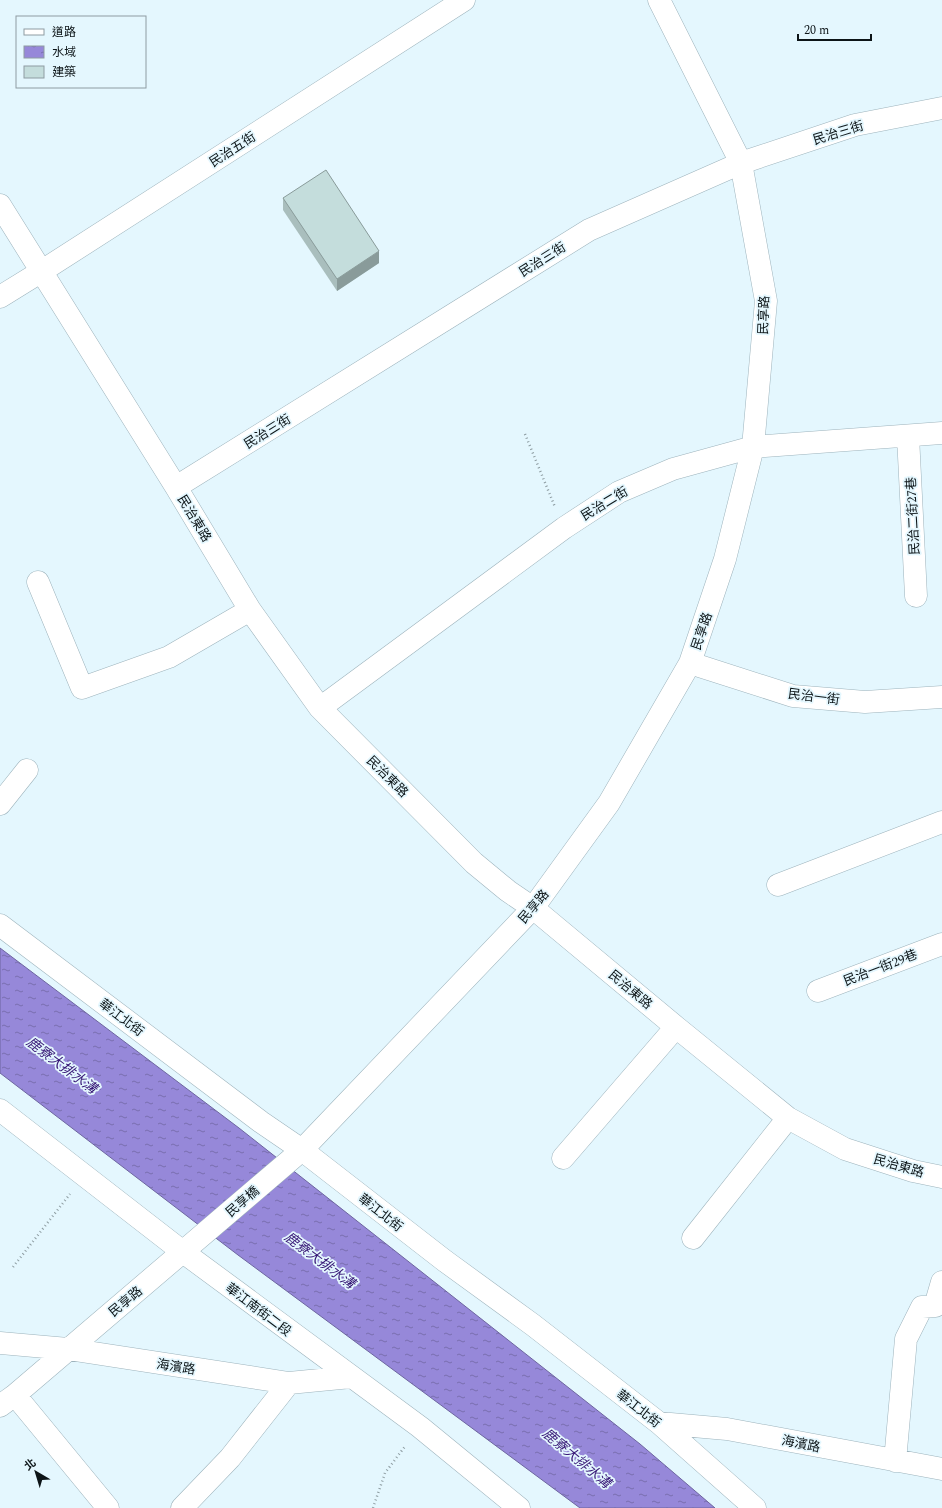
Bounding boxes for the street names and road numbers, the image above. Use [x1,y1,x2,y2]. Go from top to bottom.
street label: 民治三街 [810,116,866,150]
street label: 民治五街 [205,127,260,172]
street label: 民治三街 [515,238,570,282]
street label: 民享路 [753,295,775,335]
street label: 民治三街 [240,410,295,454]
street label: 民治二街27巷 [901,476,925,555]
street label: 民治二街 [577,482,632,526]
street label: 民治東路 [172,491,216,546]
street label: 民享路 [686,610,718,653]
street label: 民治一街 [787,684,841,710]
street label: 民治東路 [362,751,413,802]
street label: 民享路 [514,885,554,928]
street label: 民治一街29巷 [840,945,920,991]
street label: 民治東路 [604,965,657,1014]
street label: 華江北街 [95,994,148,1041]
street label: 民治東路 [871,1149,926,1183]
street label: 民享橋 [221,1181,264,1222]
street label: 華江北街 [354,1189,407,1237]
street label: 華江南街二段 [221,1278,296,1341]
street label: 民享路 [104,1282,147,1322]
street label: 海濱路 [155,1354,197,1380]
street label: 華江北街 [612,1385,665,1433]
street label: 海濱路 [780,1430,822,1458]

